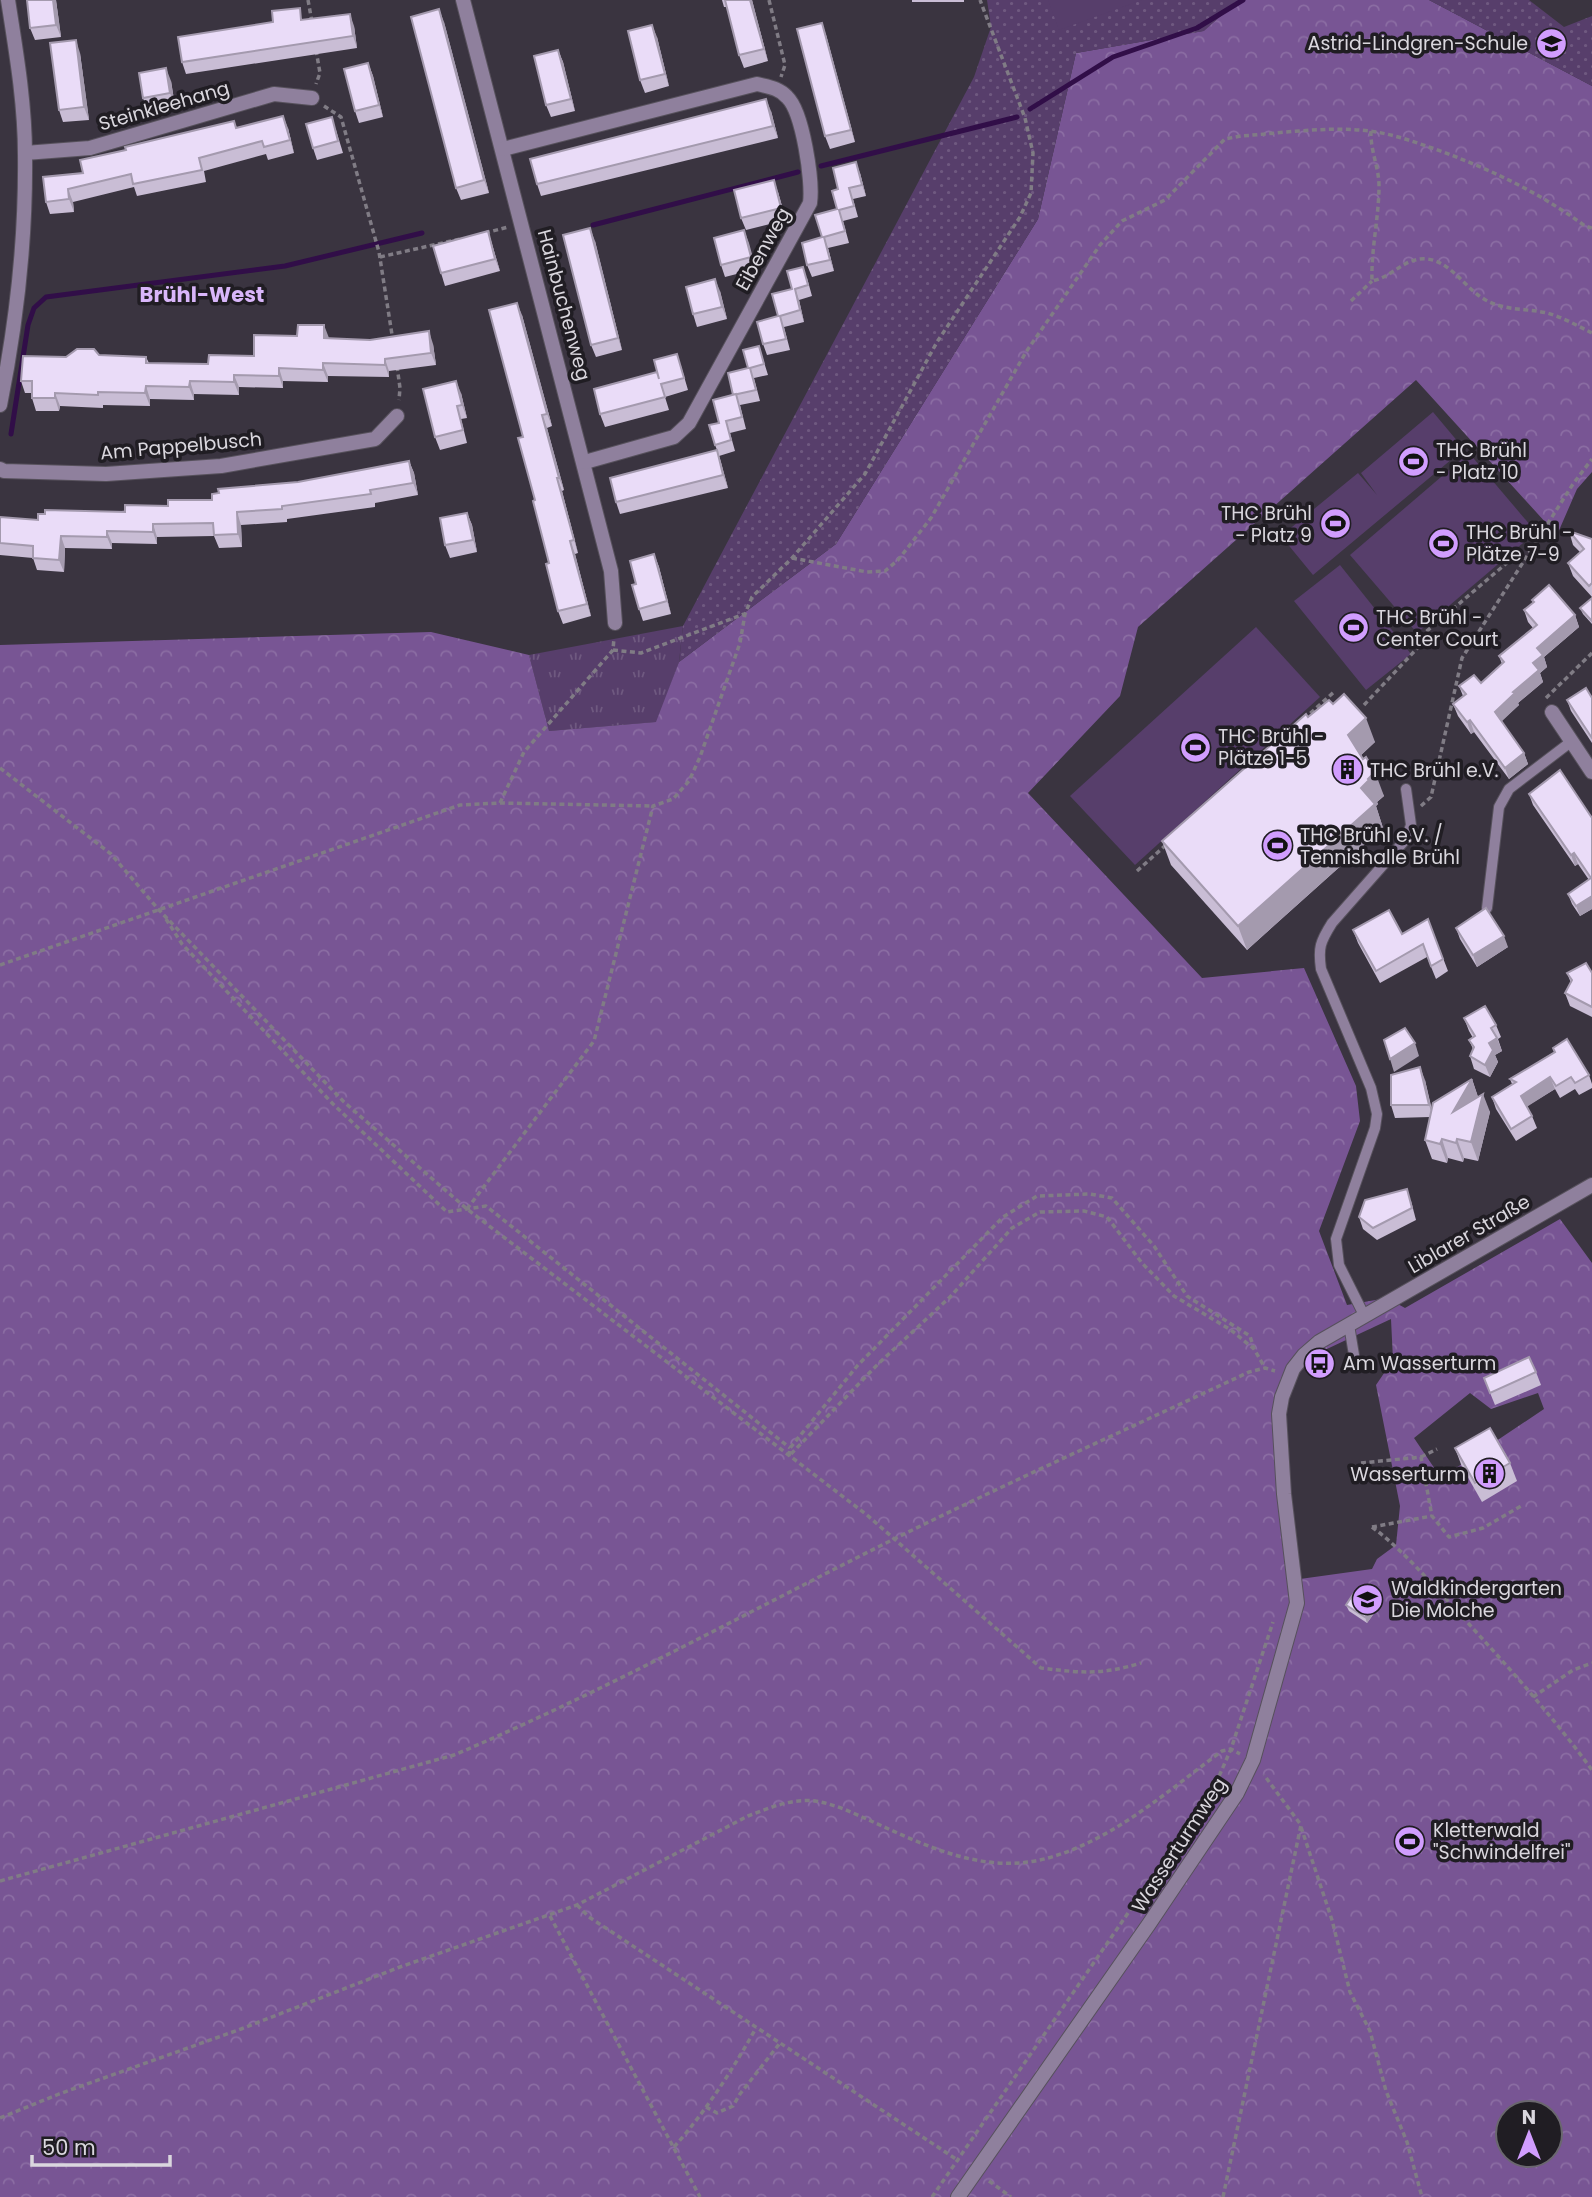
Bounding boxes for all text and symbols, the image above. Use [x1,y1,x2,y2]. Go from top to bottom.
school or university icon: Astrid-Lindgren-Schule [1534,26,1568,60]
place label: Astrid-Lindgren-Schule [1308,30,1528,57]
street label: Steinkleehang [96,74,232,138]
street label: Eibenweg [729,202,797,296]
street label: Hainbuchenweg [531,226,597,384]
district label: Brühl-West [140,280,264,309]
street label: Am Pappelbusch [99,425,263,467]
place label: THC Brühl - Platz 10 [1436,437,1527,486]
sports icon: THC Brühl - Platz 10 [1396,444,1430,478]
place label: THC Brühl - Platz 9 [1221,500,1312,549]
sports icon: THC Brühl - Platz 9 [1318,507,1352,541]
place label: THC Brühl - Plätze 7-9 [1466,519,1572,568]
sports icon: THC Brühl - Plätze 7-9 [1426,526,1460,560]
place label: THC Brühl - Center Court [1376,604,1499,653]
sports icon: THC Brühl - Center Court [1336,611,1370,645]
place label: THC Brühl - Plätze 1-5 [1218,723,1324,772]
sports icon: THC Brühl - Plätze 1-5 [1178,730,1212,764]
building icon: THC Brühl e.V. [1330,753,1364,787]
place label: THC Brühl e.V. [1370,757,1499,784]
place label: THC Brühl e.V. / Tennishalle Brühl [1300,822,1460,871]
sports icon: THC Brühl e.V. / Tennishalle Brühl [1260,829,1294,863]
street label: Liblarer Straße [1403,1188,1535,1280]
bus stop icon: Am Wasserturm [1303,1346,1337,1380]
place label: Am Wasserturm [1343,1350,1496,1377]
building icon: Wasserturm [1472,1457,1506,1491]
place label: Wasserturm [1350,1461,1466,1488]
place label: Waldkindergarten Die Molche [1391,1575,1562,1624]
school or university icon: Waldkindergarten Die Molche [1351,1582,1385,1616]
street label: Wasserturmweg [1125,1772,1233,1918]
place label: Kletterwald "Schwindelfrei" [1433,1817,1570,1866]
sports icon: Kletterwald "Schwindelfrei" [1393,1824,1427,1858]
north arrow [1494,2099,1564,2169]
text: N [1522,2104,1536,2131]
scale bar [32,2124,170,2168]
text: 50 m [42,2133,96,2162]

